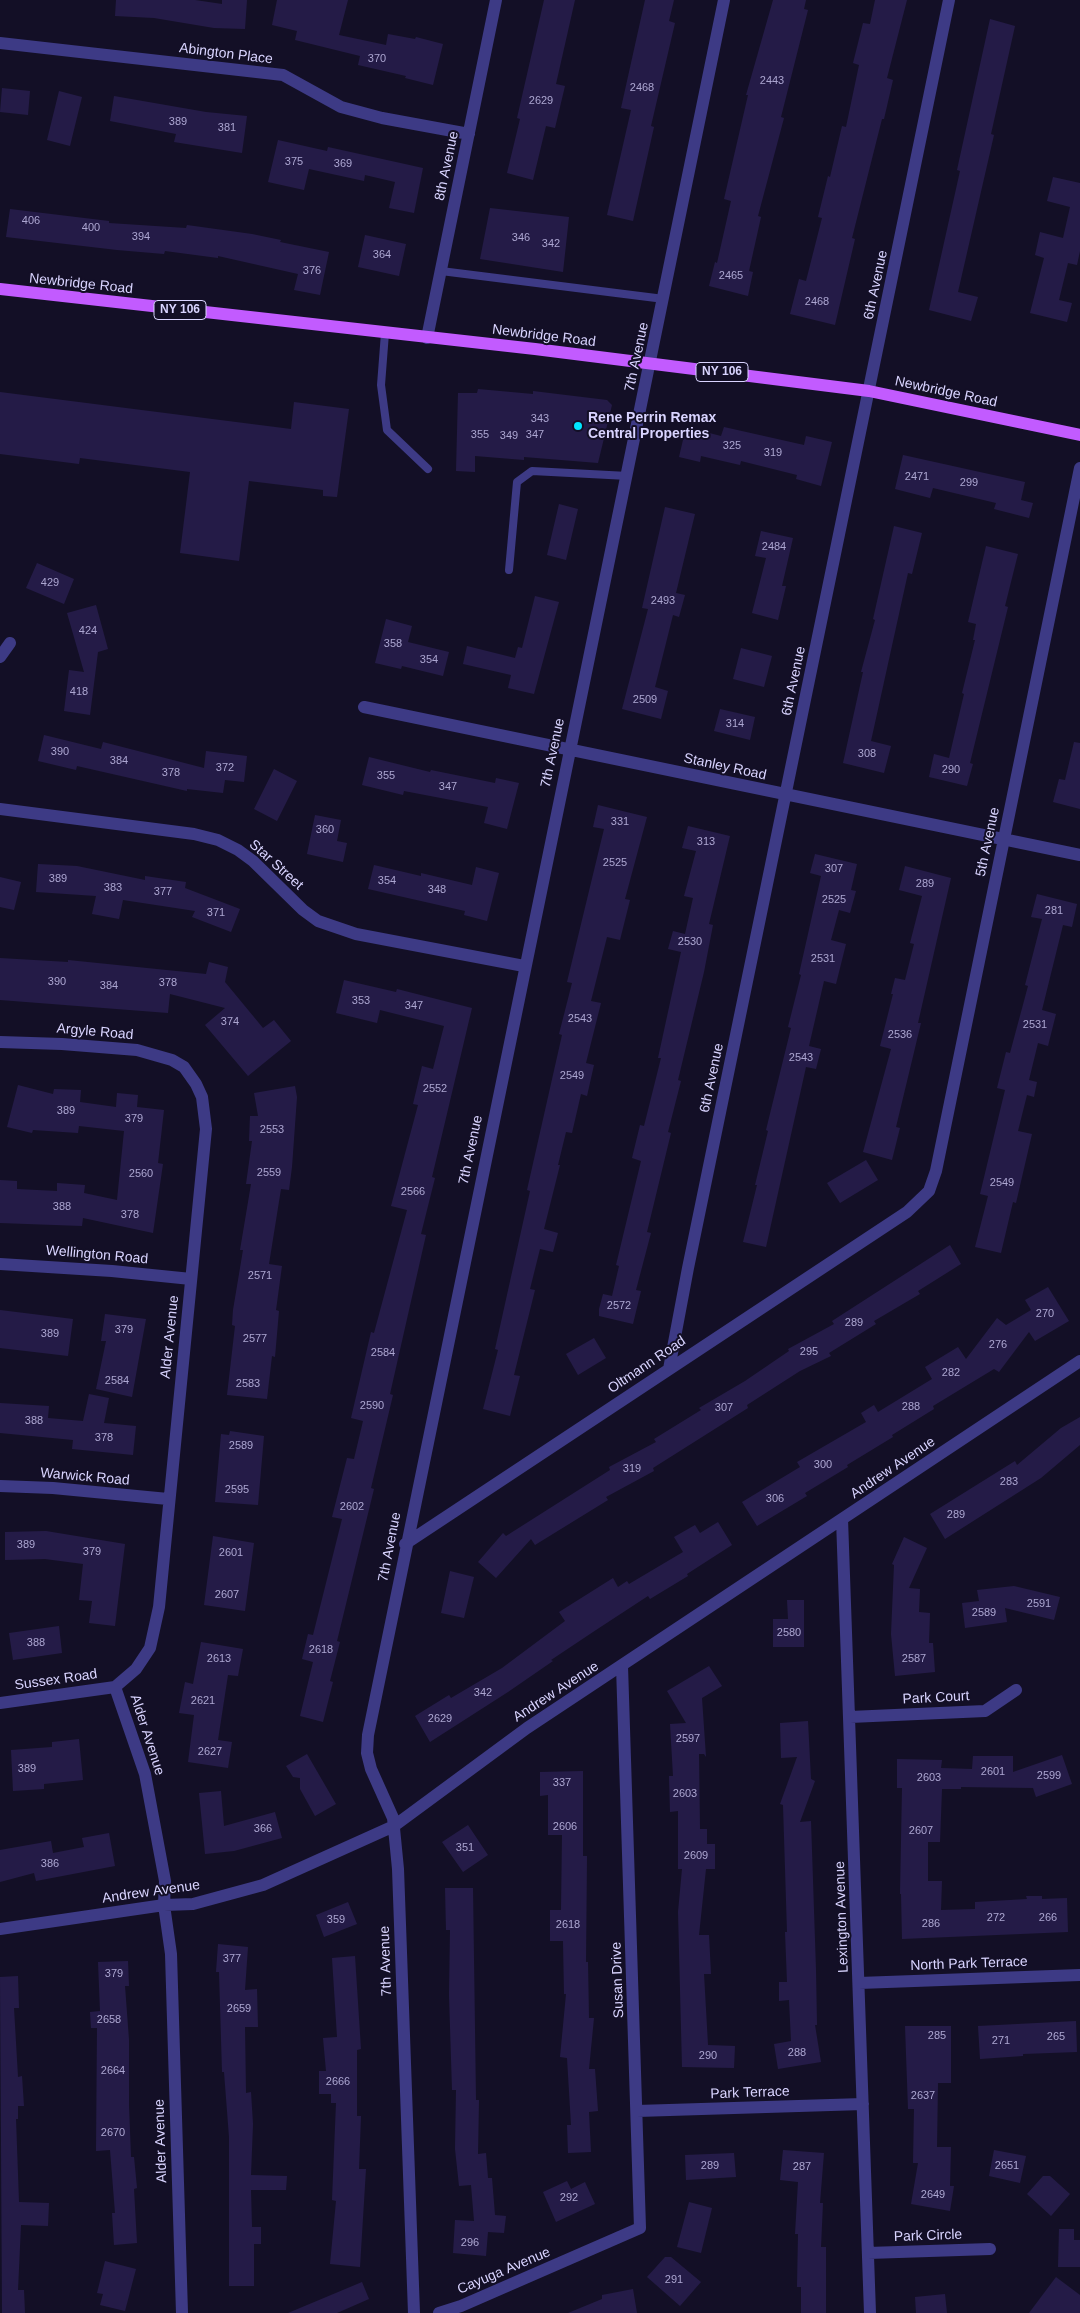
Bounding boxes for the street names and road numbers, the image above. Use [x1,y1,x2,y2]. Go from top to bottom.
street label: Abington Place [178,40,274,68]
street label: 8th Avenue [431,130,463,202]
street label: 6th Avenue [860,249,892,321]
street label: Newbridge Road [28,270,134,298]
road number: NY 106 [154,300,206,320]
street label: Newbridge Road [491,321,597,351]
street label: 7th Avenue [621,321,653,393]
road number: NY 106 [696,362,748,382]
street label: Newbridge Road [893,373,999,411]
street label: 6th Avenue [778,645,810,717]
street label: 7th Avenue [537,717,569,789]
street label: Stanley Road [682,750,768,784]
street label: 5th Avenue [972,806,1004,878]
street label: Star Street [246,836,306,894]
street label: Argyle Road [56,1020,134,1044]
street label: 6th Avenue [696,1042,728,1114]
street label: 7th Avenue [455,1114,487,1186]
street label: Wellington Road [45,1242,149,1268]
street label: Alder Avenue [157,1294,183,1380]
street label: Oltmann Road [605,1333,689,1397]
street label: Andrew Avenue [847,1433,939,1503]
street label: Warwick Road [40,1465,130,1489]
street label: 7th Avenue [375,1511,405,1583]
street label: Andrew Avenue [510,1658,602,1726]
street label: Sussex Road [14,1666,98,1694]
street label: Park Court [902,1688,970,1708]
street label: Alder Avenue [126,1693,168,1777]
street label: Lexington Avenue [832,1861,852,1973]
street label: Andrew Avenue [101,1877,201,1907]
street label: 7th Avenue [376,1925,396,1997]
street label: Susan Drive [608,1942,628,2018]
street label: North Park Terrace [910,1954,1028,1974]
street label: Park Terrace [710,2083,790,2103]
street label: Alder Avenue [151,2099,171,2183]
street label: Park Circle [894,2226,962,2246]
street label: Cayuga Avenue [455,2244,553,2298]

